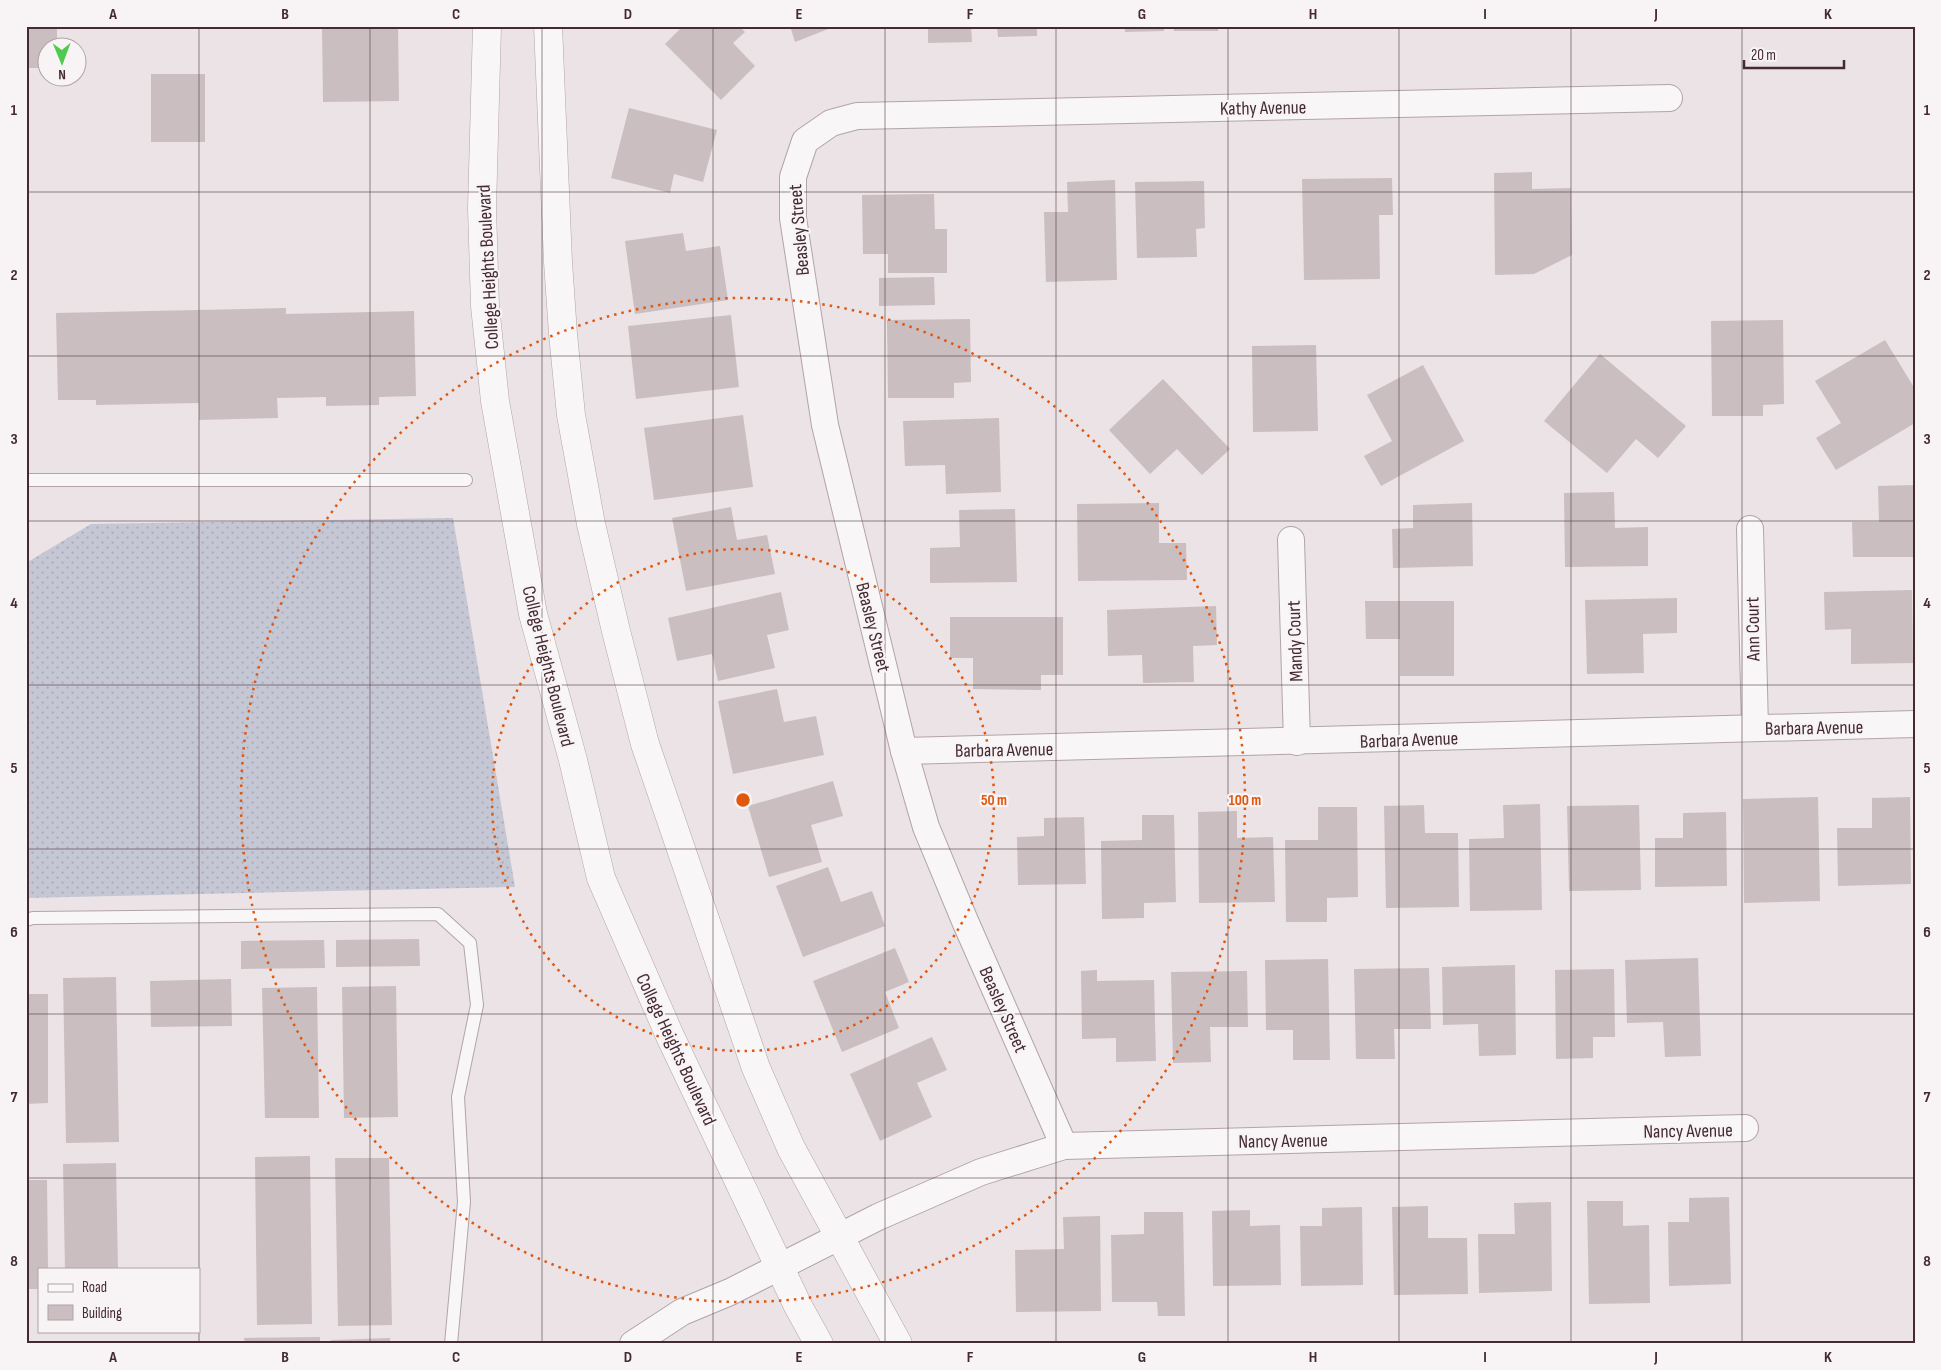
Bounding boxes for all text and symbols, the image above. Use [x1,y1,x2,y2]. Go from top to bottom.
text: A [108,5,117,24]
text: B [281,5,289,24]
text: C [452,5,460,24]
text: D [624,5,632,24]
text: E [796,5,803,24]
text: F [967,5,974,24]
text: G [1138,5,1146,24]
text: H [1309,5,1317,24]
text: I [1483,5,1487,24]
text: J [1653,5,1658,24]
text: K [1824,5,1832,24]
north arrow [38,38,88,88]
scale bar [1744,38,1844,70]
text: 20 m [1751,46,1776,65]
text: N [58,66,66,83]
street label: Kathy Avenue [1220,96,1306,121]
text: 1 [11,101,18,120]
text: 1 [1924,101,1931,120]
street label: Beasley Street [784,183,815,277]
street label: College Heights Boulevard [473,184,504,350]
text: 2 [10,266,18,285]
text: 2 [1923,266,1931,285]
text: 3 [10,430,18,449]
text: 3 [1923,430,1931,449]
street label: Beasley Street [850,580,895,675]
street label: College Heights Boulevard [516,584,579,749]
text: 4 [10,594,18,613]
text: 4 [1923,594,1931,613]
street label: Ann Court [1741,597,1766,662]
street label: Mandy Court [1283,600,1308,682]
street label: Barbara Avenue [1765,716,1863,741]
street label: Barbara Avenue [1359,727,1459,754]
street label: Barbara Avenue [955,738,1053,763]
text: 5 [10,759,18,778]
text: 5 [1923,759,1931,778]
centre of rings [734,791,752,809]
text: 50 m [981,791,1007,810]
text: 100 m [1229,791,1261,810]
text: 6 [10,923,18,942]
text: 6 [1923,923,1931,942]
street label: Beasley Street [973,963,1032,1056]
street label: College Heights Boulevard [630,970,721,1129]
text: 7 [11,1088,18,1107]
text: 7 [1924,1088,1931,1107]
street label: Nancy Avenue [1643,1119,1733,1144]
street label: Nancy Avenue [1238,1129,1328,1154]
text: 8 [10,1252,18,1271]
text: 8 [1923,1252,1931,1271]
legend [38,1268,200,1332]
text: Road [82,1278,107,1297]
text: Building [82,1304,122,1323]
text: A [108,1348,117,1367]
text: B [281,1348,289,1367]
text: C [452,1348,460,1367]
text: D [624,1348,632,1367]
text: E [796,1348,803,1367]
text: F [967,1348,974,1367]
text: G [1138,1348,1146,1367]
text: H [1309,1348,1317,1367]
text: I [1483,1348,1487,1367]
text: J [1653,1348,1658,1367]
text: K [1824,1348,1832,1367]

